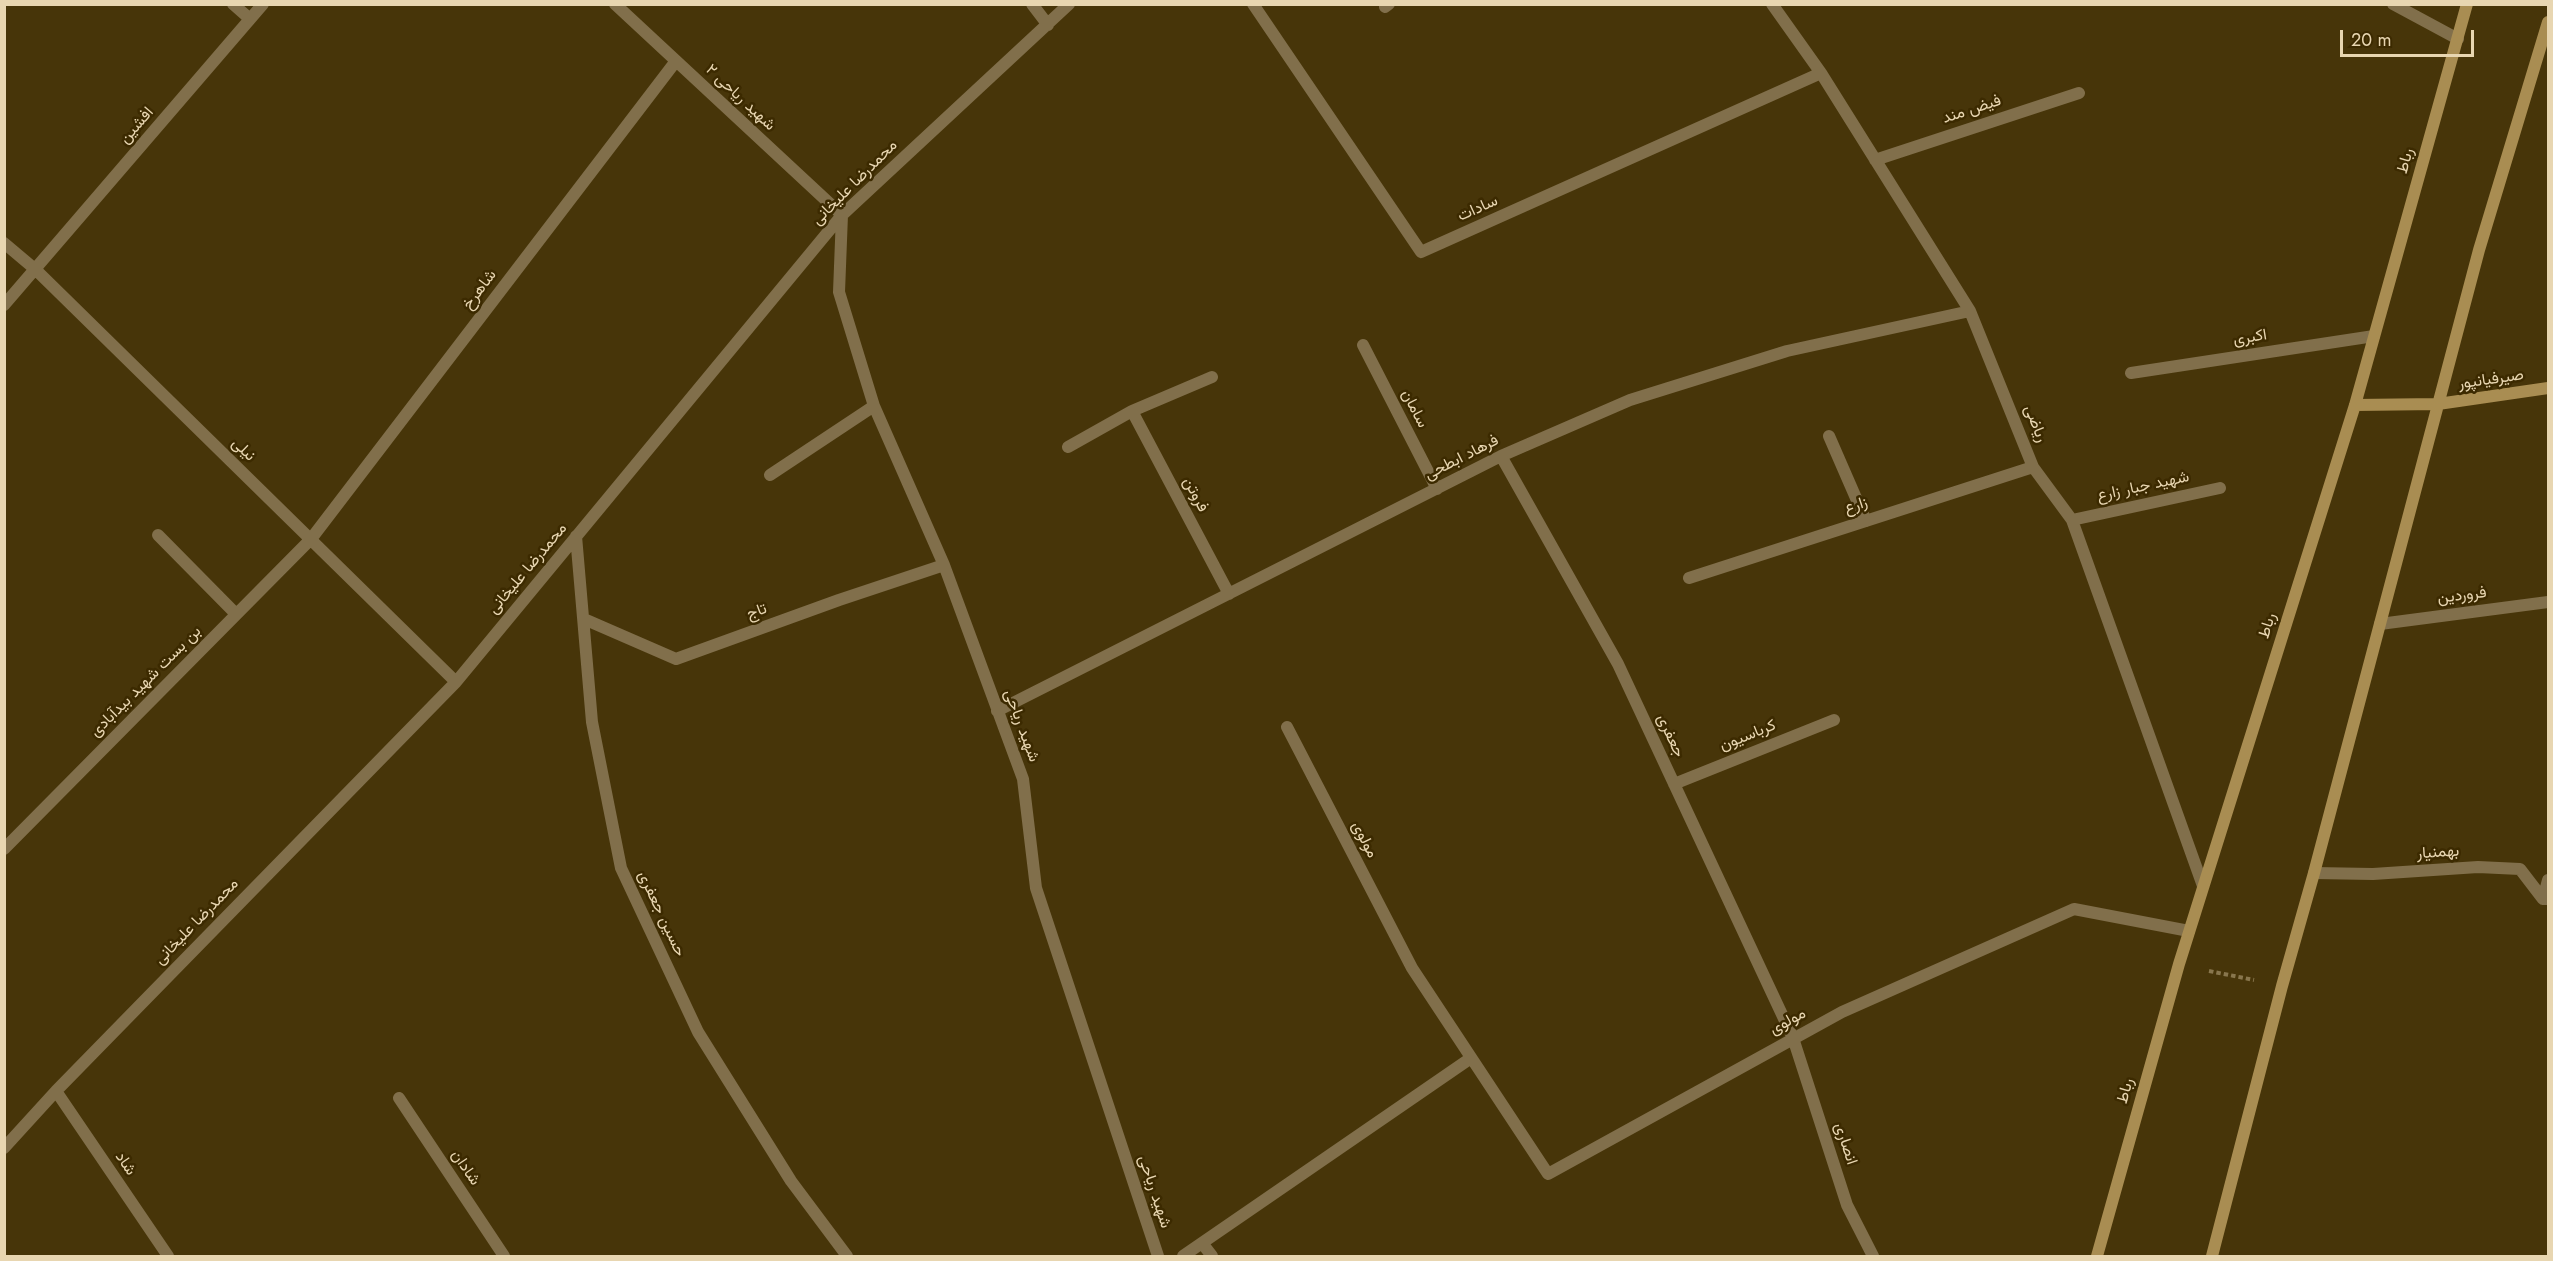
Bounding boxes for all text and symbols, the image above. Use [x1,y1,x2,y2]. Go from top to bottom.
scale bar [2343,18,2476,56]
text: 20 m [2351,27,2391,53]
street label: شهید ریاحی ۲ [701,61,779,135]
street label: فیض مند [1940,91,2004,129]
street label: افشین [116,104,158,148]
street label: محمدرضا علیخانی [808,136,902,230]
street label: رباط [2393,146,2419,176]
street label: سادات [1455,192,1501,226]
street label: شاهرخ [459,266,501,314]
street label: اکبری [2232,326,2268,350]
street label: صیرفیانپور [2457,366,2525,394]
street label: سامان [1396,387,1432,431]
street label: ریاضی [2019,403,2051,445]
street label: فرهاد ابطحی [1422,431,1502,485]
street label: نیلی [227,434,259,466]
street label: شهید جبار زارع [2095,468,2191,506]
street label: فروتن [1178,474,1212,516]
street label: زارع [1842,493,1870,519]
street label: محمدرضا علیخانی [484,520,572,618]
street label: فروردین [2436,583,2488,609]
street label: تاج [744,600,770,624]
street label: رباط [2255,611,2281,641]
street label: بن بست شهید بیدآبادی [86,622,206,742]
street label: شهید ریاحی [999,687,1043,765]
street label: جعفری [1652,711,1688,761]
street label: کرباسیون [1717,716,1779,756]
street label: مولوی [1347,818,1381,862]
street label: بهمنیار [2416,842,2460,864]
street label: حسین جعفری [633,868,689,960]
street label: محمدرضا علیخانی [151,875,243,969]
street label: مولوی [1766,1004,1810,1040]
street label: رباط [2113,1076,2139,1106]
street label: انصاری [1829,1121,1861,1167]
street label: شادان [446,1146,484,1190]
street label: شاد [110,1148,140,1180]
street label: شهید ریاحی [1133,1153,1175,1231]

